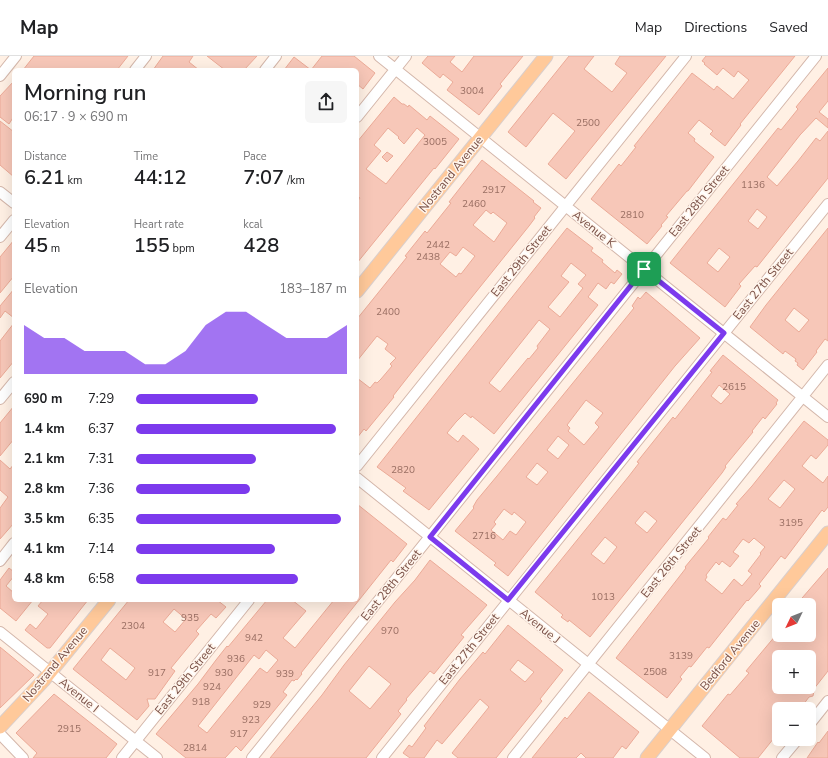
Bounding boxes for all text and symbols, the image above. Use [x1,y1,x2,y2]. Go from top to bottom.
text: Map [20,15,58,41]
text: Map [635,18,662,37]
text: Directions [684,18,747,37]
text: Saved [769,18,808,37]
text: Morning run [24,78,147,108]
button: share [305,81,347,123]
house number: 3004 [460,84,484,98]
text: 06:17 · 9 × 690 m [24,108,128,126]
house number: 2500 [576,116,600,130]
street label: Nostrand Avenue [415,133,487,215]
house number: 3005 [423,135,447,149]
text: Distance [24,149,67,164]
text: Time [134,149,158,164]
text: Pace [243,149,267,164]
street label: East 28th Street [665,161,733,240]
text: 6.21 [24,164,65,191]
text: 44:12 [134,164,186,191]
text: 7:07 [243,164,284,191]
text: km [65,173,83,188]
text: /km [284,173,305,188]
house number: 1136 [741,178,765,192]
house number: 2917 [482,183,506,197]
house number: 2460 [462,197,486,211]
street label: Avenue K [569,207,619,252]
house number: 2810 [620,208,644,222]
text: Elevation [24,217,70,232]
text: Heart rate [134,217,184,232]
text: kcal [243,217,263,232]
street label: East 29th Street [487,221,555,300]
text: 45 [24,232,48,259]
text: 155 [134,232,170,259]
text: 428 [243,232,279,259]
house number: 2442 [426,238,450,252]
text: m [48,241,60,256]
text: bpm [170,241,195,256]
street label: East 27th Street [729,244,797,323]
house number: 2438 [416,250,440,264]
pin [627,252,661,286]
icon: arrive [633,258,655,280]
text: Elevation [24,280,78,298]
text: 183–187 m [279,280,347,298]
house number: 2400 [376,305,400,319]
house number: 2615 [722,380,746,394]
text: 690 m [24,390,62,408]
text: 7:29 [88,390,114,408]
text: 1.4 km [24,420,65,438]
text: 6:37 [88,420,114,438]
text: 2.1 km [24,450,65,468]
text: 7:31 [88,450,114,468]
house number: 2820 [391,463,415,477]
text: 2.8 km [24,480,65,498]
text: 7:36 [88,480,114,498]
text: 3.5 km [24,510,65,528]
text: 6:35 [88,510,114,528]
house number: 3195 [779,516,803,530]
street label: East 26th Street [637,522,705,601]
house number: 2716 [472,529,496,543]
text: 4.1 km [24,540,65,558]
text: 7:14 [88,540,114,558]
street label: East 28th Street [357,545,425,624]
text: 4.8 km [24,570,65,588]
text: 6:58 [88,570,114,588]
house number: 1013 [591,590,615,604]
north arrow [772,598,816,642]
map controls [772,598,816,746]
street label: Avenue J [516,605,564,647]
street label: East 27th Street [435,609,503,688]
house number: 935 [181,611,199,625]
street label: Bedford Avenue [696,616,764,694]
house number: 2304 [121,619,145,633]
street label: Nostrand Avenue [19,623,91,705]
house number: 970 [381,624,399,638]
house number: 942 [245,631,263,645]
street label: East 29th Street [151,639,219,718]
house number: 3139 [669,649,693,663]
button: + [772,650,816,694]
house number: 936 [227,652,245,666]
house number: 2508 [643,665,667,679]
house number: 917 [148,666,166,680]
house number: 930 [215,666,233,680]
house number: 939 [276,667,294,681]
street label: Avenue I [56,674,102,716]
house number: 924 [203,680,221,694]
house number: 918 [192,695,210,709]
house number: 929 [253,698,271,712]
button: − [772,702,816,746]
house number: 923 [242,713,260,727]
house number: 2915 [57,722,81,736]
house number: 917 [230,727,248,741]
house number: 2814 [183,741,207,755]

